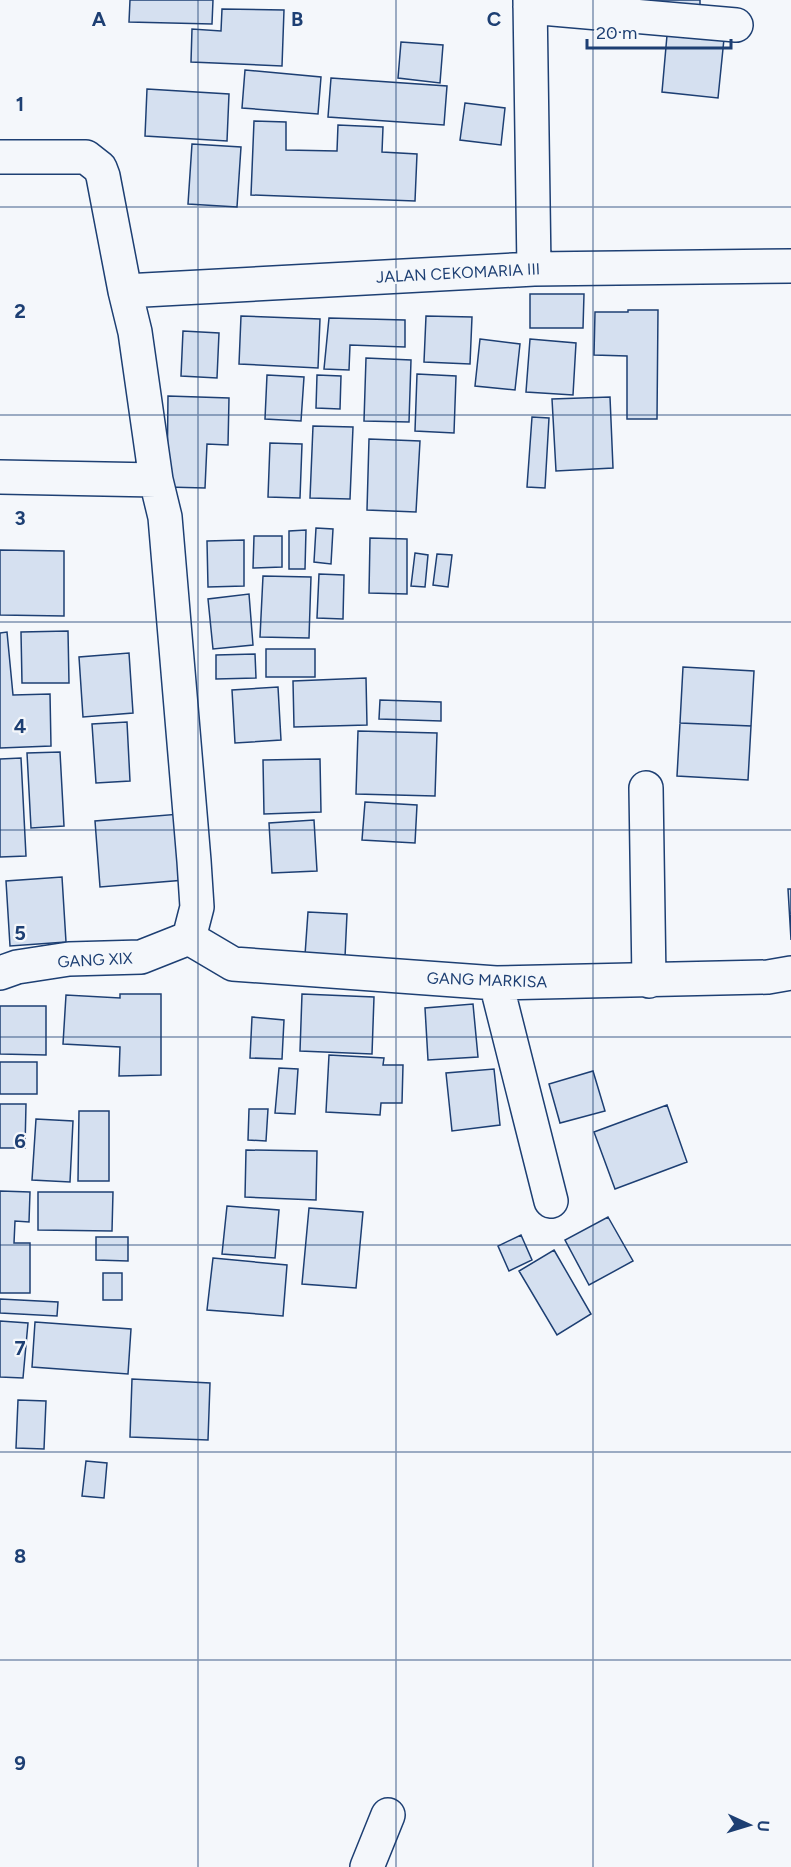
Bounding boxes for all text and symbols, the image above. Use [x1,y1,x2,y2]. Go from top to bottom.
text: A [92,7,107,31]
text: B [291,7,303,31]
text: C [487,7,501,31]
scale bar [587,12,731,50]
text: 20 m [596,22,637,44]
text: 1 [16,92,24,116]
street label: JALAN CEKOMARIA III [375,259,541,287]
text: 2 [14,299,26,323]
text: 3 [14,506,26,530]
text: 4 [14,714,27,738]
text: 5 [14,921,26,945]
street label: GANG XIX [57,949,133,971]
street label: GANG MARKISA [426,968,548,992]
text: 6 [14,1129,26,1153]
text: 7 [14,1336,26,1360]
text: 8 [14,1544,26,1568]
text: 9 [14,1751,26,1775]
north arrow [719,1795,779,1855]
text: U [754,1820,773,1832]

